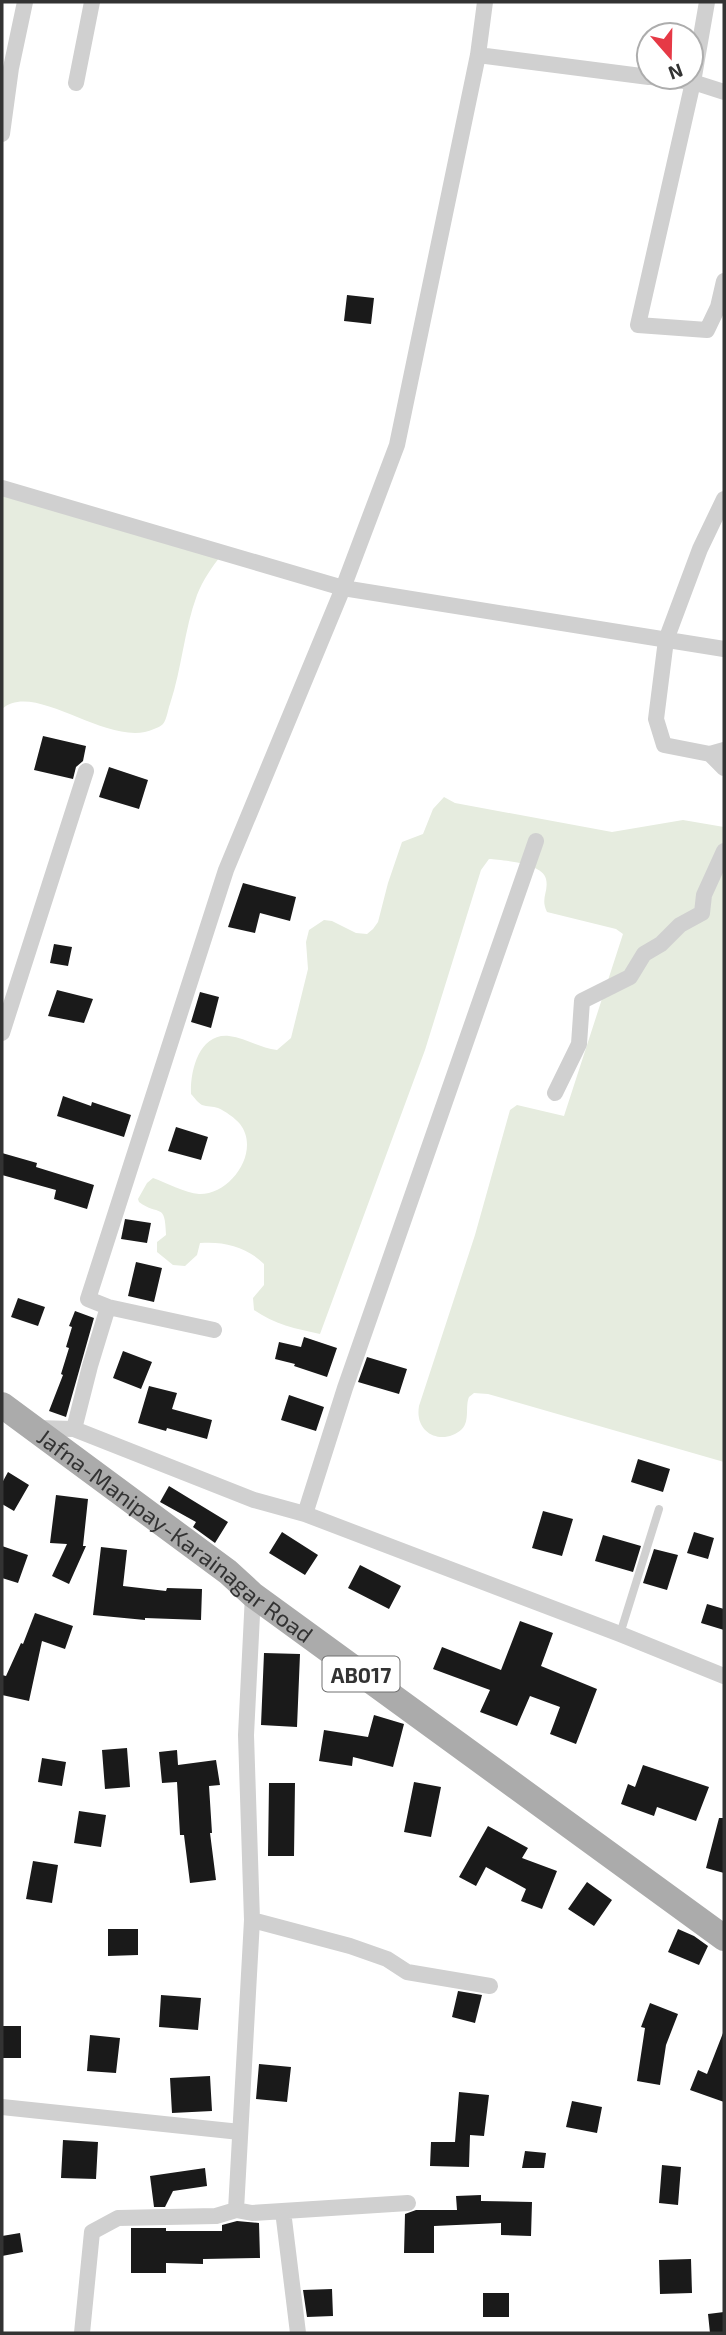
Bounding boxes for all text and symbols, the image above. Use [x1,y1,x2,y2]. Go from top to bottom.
north arrow [635,21,705,91]
text: N [666,59,686,86]
street label: Jafna-Manipay-Karainagar Road [32,1422,319,1648]
road number: AB017 [322,1656,400,1692]

